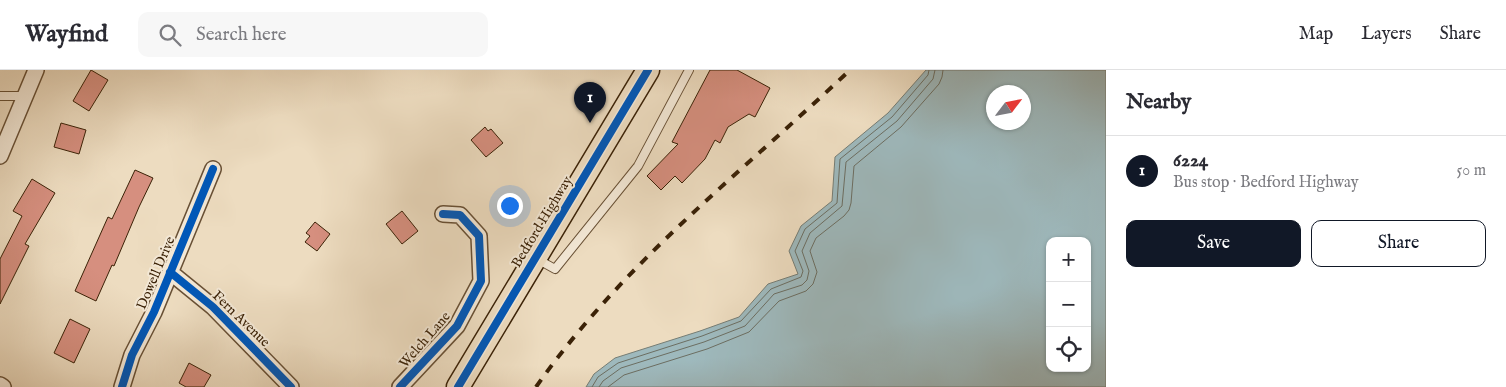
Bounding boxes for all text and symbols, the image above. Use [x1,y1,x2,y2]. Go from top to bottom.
search box [138,12,488,57]
text: Wayfind [25,19,108,50]
icon: search [156,21,184,49]
text: Search here [196,23,286,47]
text: Map [1299,23,1333,46]
text: Layers [1361,23,1412,46]
text: Share [1440,23,1481,46]
pin: 1 [574,82,606,123]
north arrow [986,85,1031,130]
text: Nearby [1126,89,1191,116]
text: 6224 [1173,149,1208,173]
text: 1 [1139,161,1145,181]
text: 50 m [1457,161,1486,181]
street label: Bedford Highway [508,173,577,271]
text: Bus stop · Bedford Highway [1173,173,1359,193]
your location [497,193,523,219]
button: Save [1126,220,1301,267]
button: Share [1311,220,1486,267]
street label: Dowell Drive [133,233,180,312]
map controls [1046,237,1091,372]
button: + [1046,237,1091,282]
button: − [1046,282,1091,327]
street label: Fern Avenue [208,287,274,351]
street label: Welch Lane [395,308,455,372]
button: locate [1046,327,1091,372]

